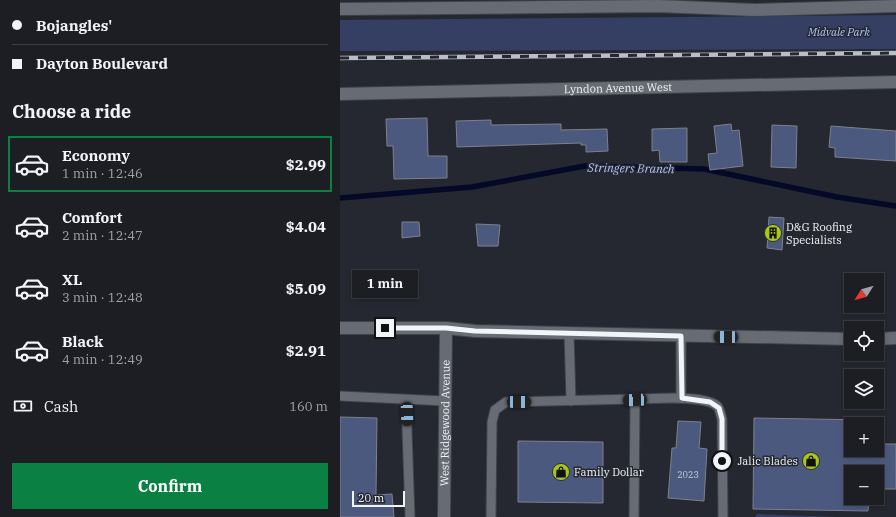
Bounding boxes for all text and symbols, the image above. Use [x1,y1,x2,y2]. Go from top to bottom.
text: Bojangles' [36,16,112,35]
park label: Midvale Park [807,25,870,39]
text: Dayton Boulevard [36,54,168,73]
street label: Lyndon Avenue West [564,80,672,96]
text: Choose a ride [12,100,131,123]
icon: car [14,146,50,182]
text: Economy [62,146,130,165]
text: $2.99 [286,155,326,174]
water label: Stringers Branch [586,160,675,176]
text: 1 min · 12:46 [62,165,143,182]
icon: car [14,208,50,244]
text: Comfort [62,208,122,227]
text: $4.04 [286,217,326,236]
place label: D&G Roofing Specialists [786,220,852,247]
building icon: D&G Roofing Specialists [763,223,783,243]
text: 2 min · 12:47 [62,227,143,244]
icon: car [14,270,50,306]
text: XL [62,270,82,289]
callout: 1 min [352,270,418,298]
north arrow [844,273,884,313]
map controls [844,273,884,505]
text: 1 min [367,275,403,292]
text: $5.09 [286,279,326,298]
text: 3 min · 12:48 [62,289,143,306]
route end [376,319,394,337]
button: locate [844,321,884,361]
car [714,331,738,343]
icon: car [14,332,50,368]
text: Black [62,332,103,351]
text: $2.91 [286,341,326,360]
text: 4 min · 12:49 [62,351,143,368]
street label: West Ridgewood Avenue [437,360,453,486]
button: layers [844,369,884,409]
car [623,394,647,406]
icon: cash [12,395,34,417]
car [507,396,531,408]
text: Cash [44,397,78,416]
text: 160 m [289,398,328,415]
car [401,402,413,426]
button: + [844,417,884,457]
shop icon: Jalic Blades [801,451,821,471]
route start [713,452,731,470]
place label: Jalic Blades [737,454,798,468]
shop icon: Family Dollar [551,462,571,482]
button: Confirm [12,463,328,509]
place label: Family Dollar [574,465,644,479]
button: − [844,465,884,505]
house number: 2023 [677,469,699,480]
scale bar [352,489,405,508]
text: 20 m [358,491,384,505]

